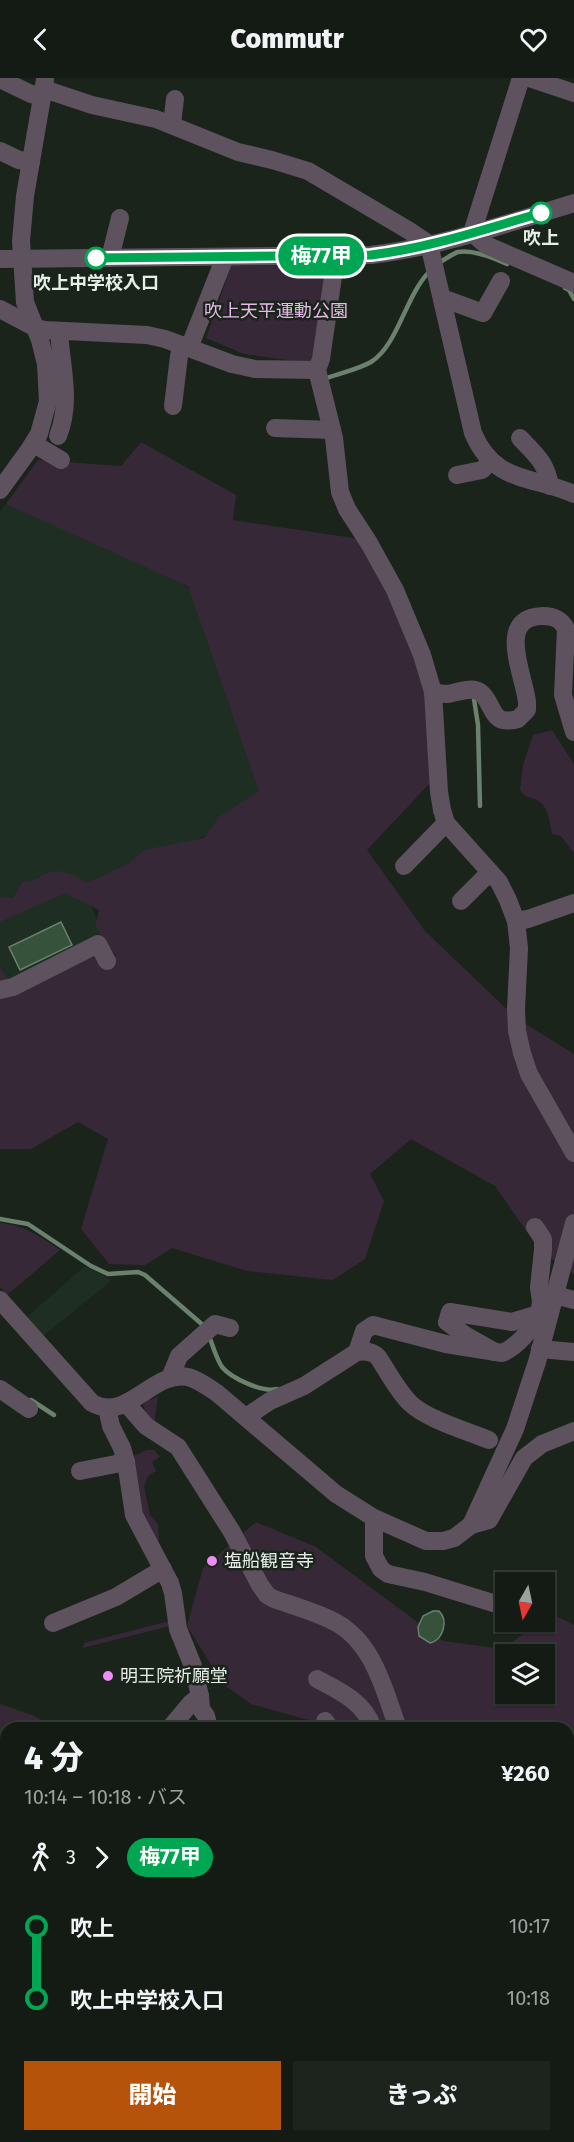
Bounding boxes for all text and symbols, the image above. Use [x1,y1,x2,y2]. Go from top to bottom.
icon: back [24,23,57,56]
text: Commutr [230,23,344,55]
icon: heart [517,23,550,56]
marker: 吹上 [530,202,552,224]
place label: 吹上 [523,227,559,249]
line badge: 梅77甲 [279,236,363,276]
text: 梅77甲 [290,243,352,269]
marker: 吹上中学校入口 [85,247,107,269]
place label: 吹上中学校入口 [33,272,159,294]
park label: 吹上天平運動公園 [204,300,348,322]
place label: 塩船観音寺 [224,1550,314,1572]
marker: 塩船観音寺 [205,1554,219,1568]
north arrow [495,1572,555,1632]
map controls [495,1572,555,1704]
button: layers [495,1644,555,1704]
place label: 明王院祈願堂 [120,1665,228,1687]
marker: 明王院祈願堂 [101,1669,115,1683]
text: 4 分 [24,1738,84,1778]
text: ¥260 [501,1760,550,1787]
text: 10:14 – 10:18 · バス [24,1785,187,1809]
icon: walk [24,1841,57,1874]
icon: forward [85,1841,118,1874]
text: 梅77甲 [139,1844,201,1870]
text: 3 [66,1845,76,1869]
text: 10:17 [509,1914,550,1938]
text: 吹上 [70,1915,114,1942]
text: 10:18 [507,1986,550,2010]
text: 吹上中学校入口 [70,1987,224,2014]
button: 開始 [24,2061,281,2130]
button: きっぷ [293,2061,550,2130]

